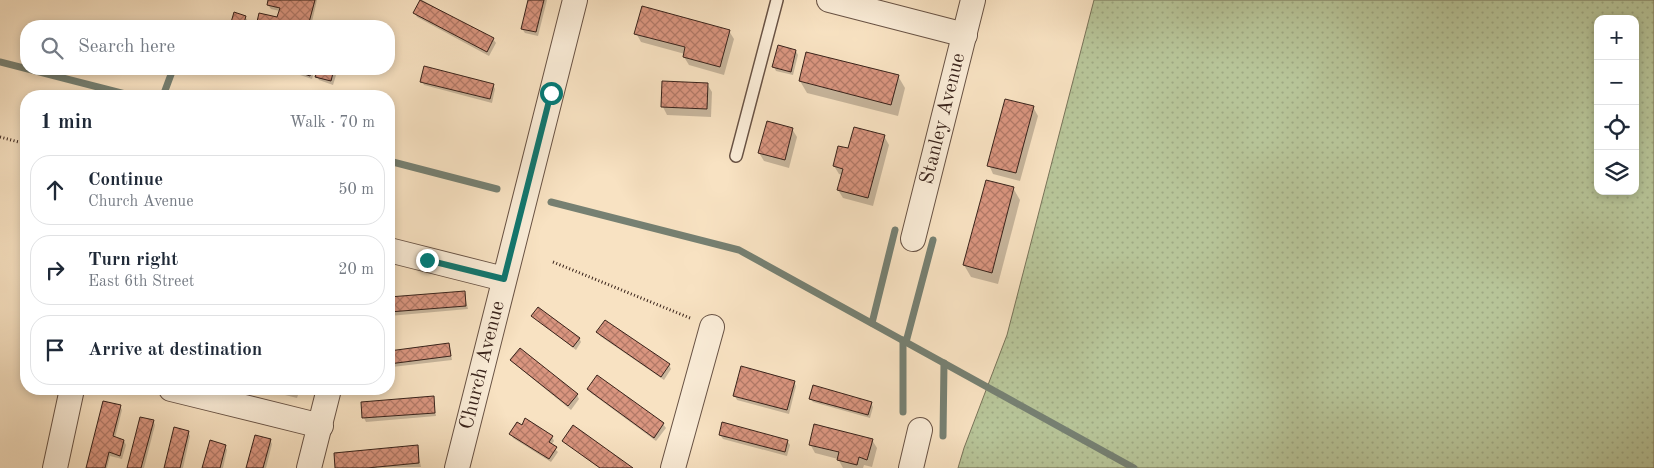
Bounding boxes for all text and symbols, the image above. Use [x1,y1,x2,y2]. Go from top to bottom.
map controls [1594,15,1639,195]
button: + [1594,15,1639,60]
search box [20,20,395,75]
icon: search [38,34,66,62]
text: Search here [78,38,175,57]
street label: Stanley Avenue [917,51,969,186]
button: − [1594,60,1639,105]
route start [540,82,563,105]
button: locate [1594,105,1639,150]
text: 1 min [40,112,93,133]
text: Walk · 70 m [289,115,375,131]
button: layers [1594,150,1639,195]
text: Continue [88,171,163,190]
icon: ahead [41,176,69,204]
text: 50 m [338,182,374,198]
text: Church Avenue [88,194,194,210]
route end [416,249,439,272]
text: Turn right [88,251,178,270]
icon: right [41,256,69,284]
text: 20 m [338,262,374,278]
text: East 6th Street [88,274,194,290]
street label: Church Avenue [457,299,509,432]
icon: arrive [41,336,69,364]
text: Arrive at destination [88,341,262,360]

